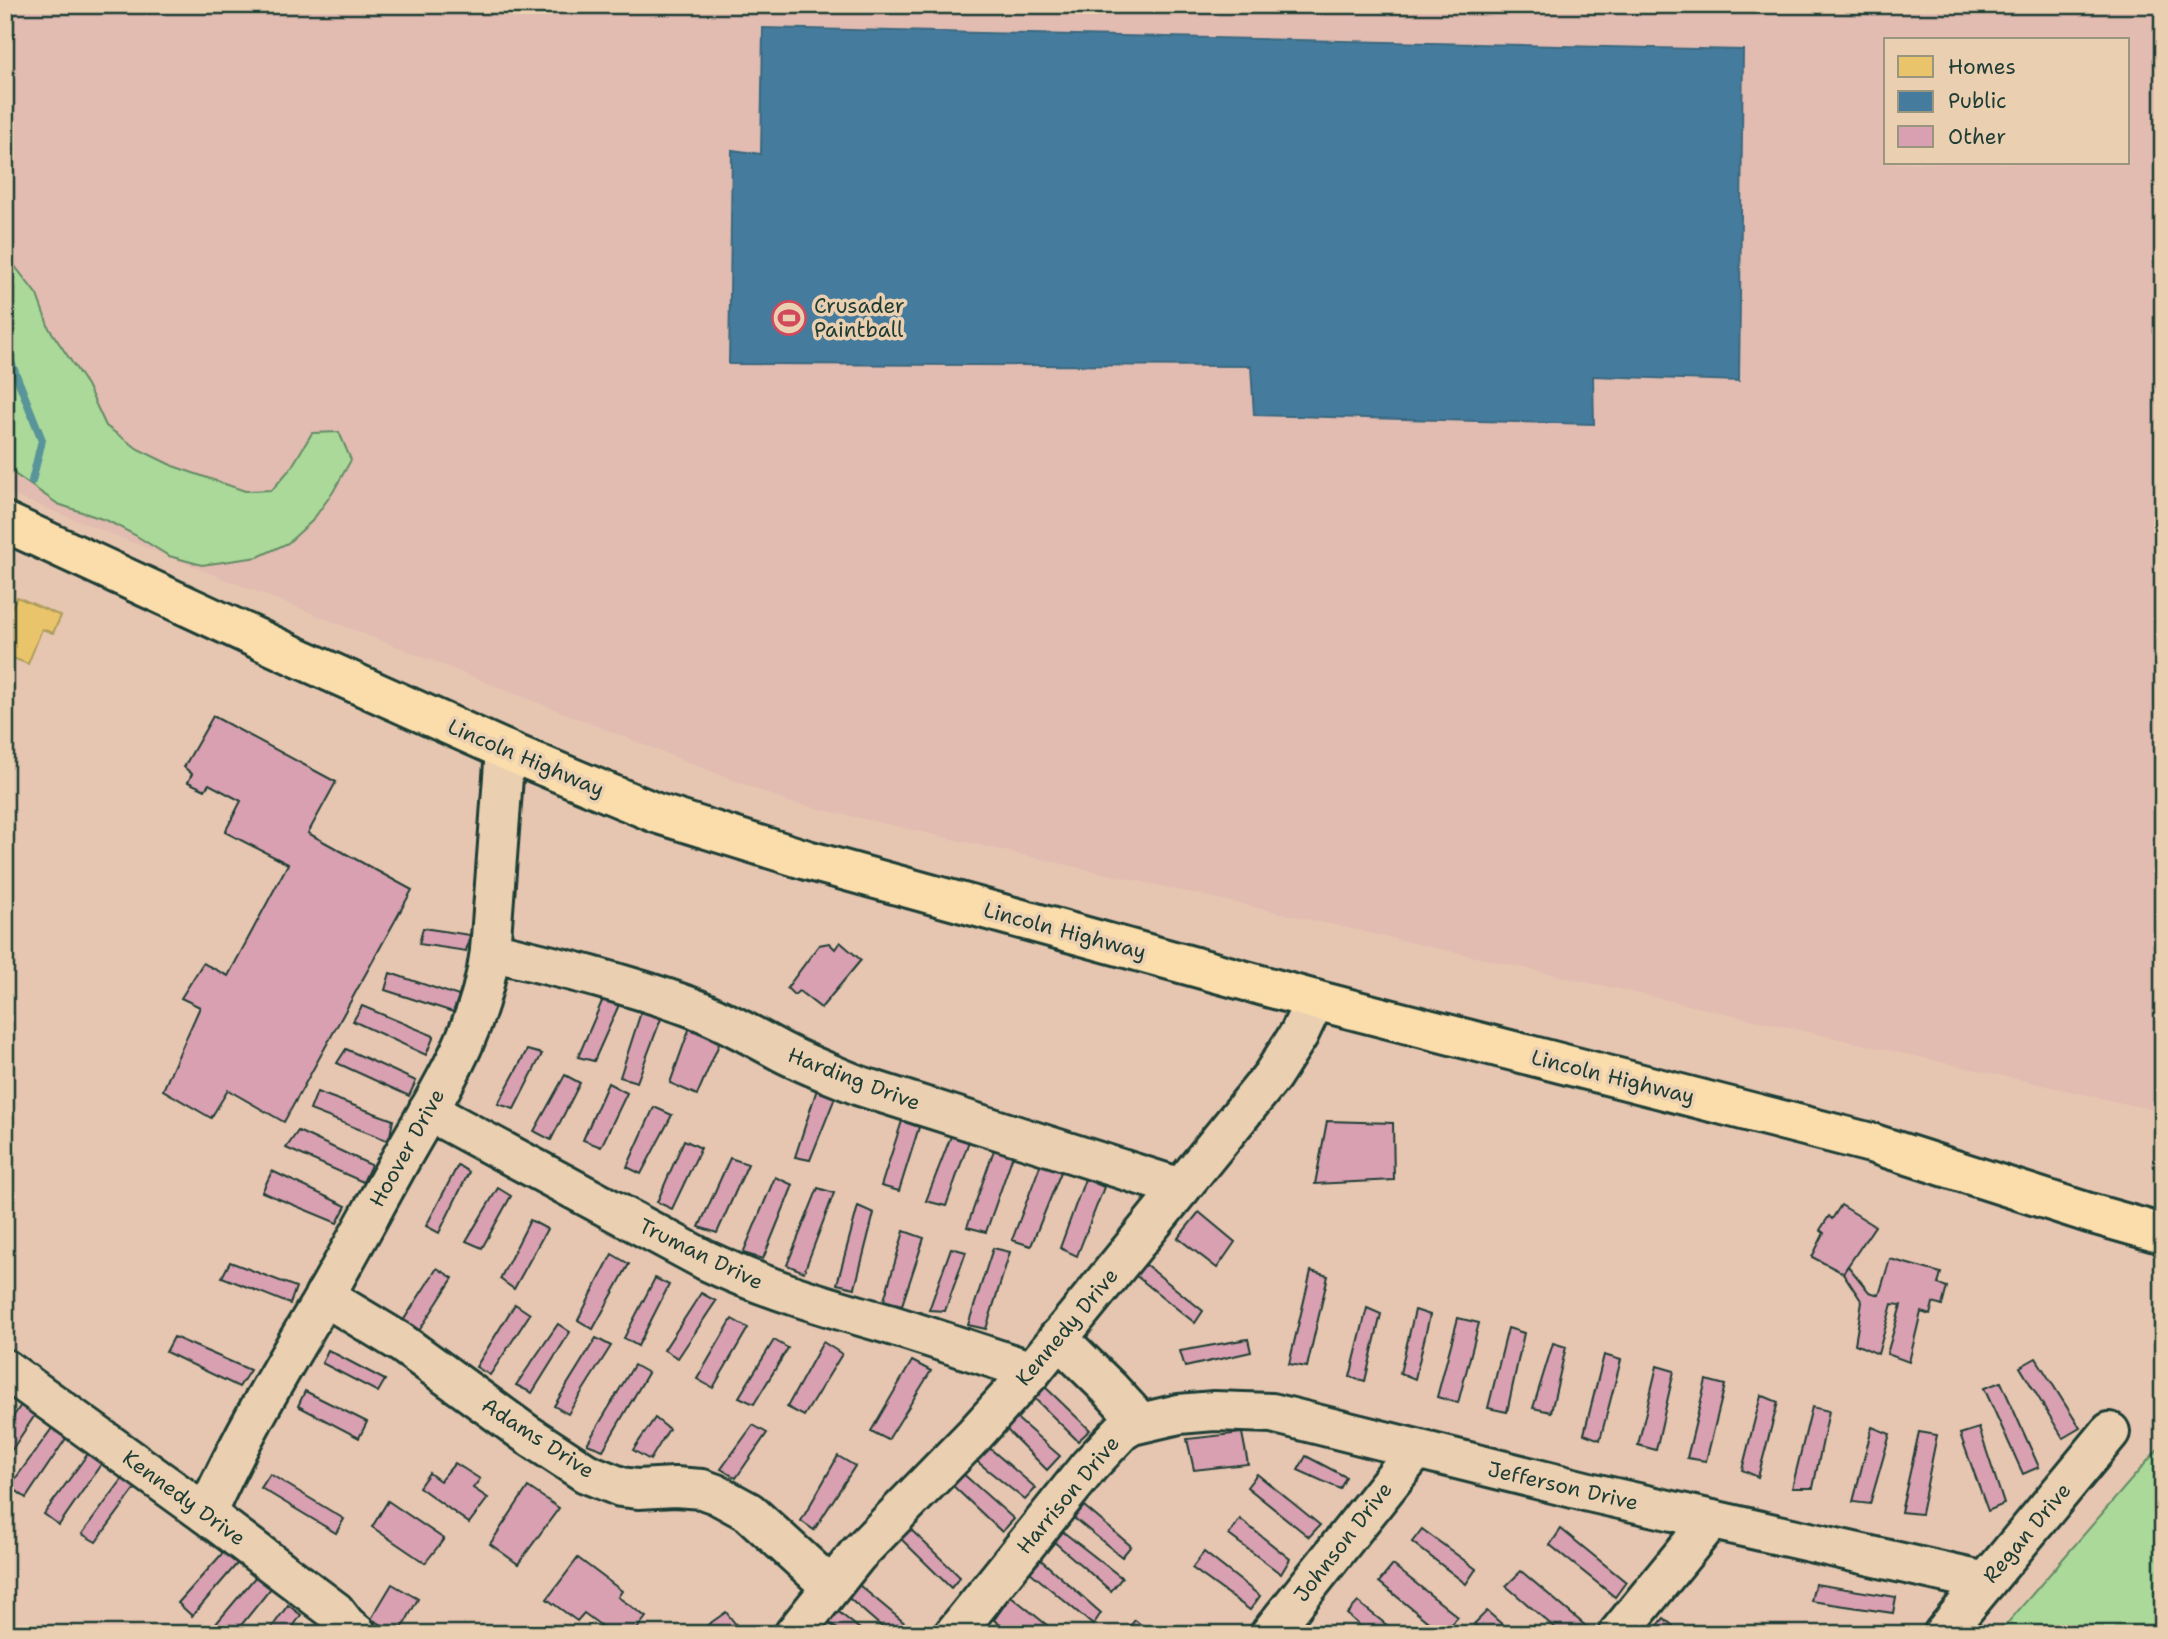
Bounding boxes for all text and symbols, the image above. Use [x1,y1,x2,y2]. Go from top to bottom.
legend [1884,38,2130,164]
text: Homes [1948,53,2016,81]
text: Public [1948,87,2007,115]
text: Other [1948,123,2006,151]
place label: Crusader Paintball [814,292,905,344]
sports icon: Crusader Paintball [770,299,808,337]
street label: Lincoln Highway [444,712,608,804]
street label: Lincoln Highway [981,896,1149,966]
street label: Harding Drive [784,1041,924,1117]
street label: Lincoln Highway [1528,1043,1698,1111]
street label: Hoover Drive [363,1084,451,1212]
street label: Truman Drive [634,1212,768,1296]
street label: Kennedy Drive [1009,1262,1125,1392]
street label: Adams Drive [476,1391,600,1485]
street label: Harrison Drive [1010,1430,1126,1560]
street label: Kennedy Drive [117,1444,251,1552]
street label: Jefferson Drive [1485,1455,1641,1517]
street label: Johnson Drive [1287,1476,1399,1608]
street label: Regan Drive [1977,1477,2077,1589]

